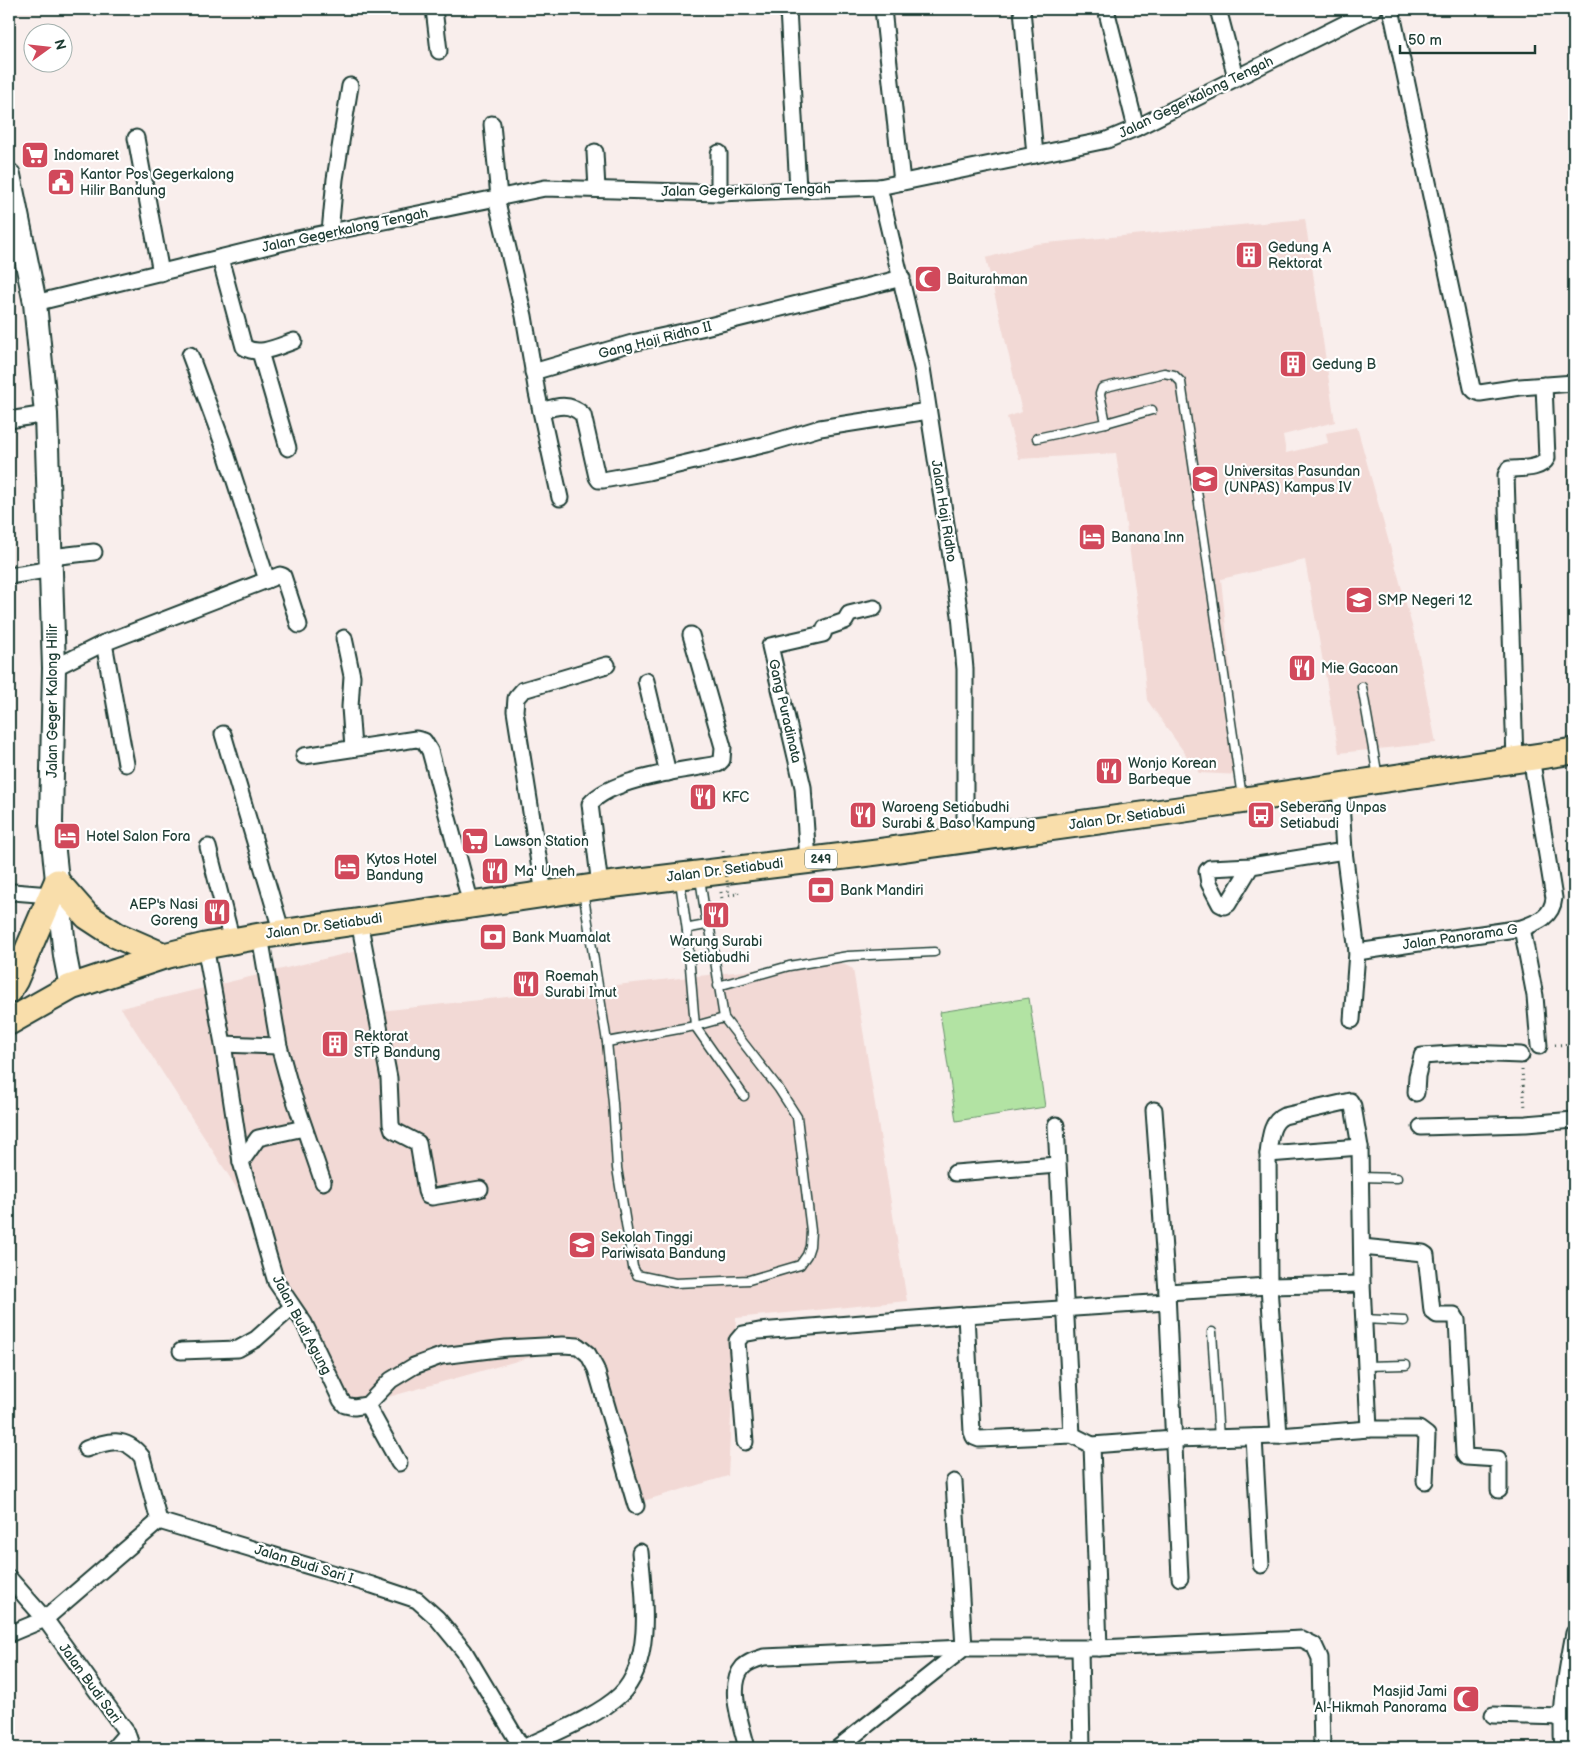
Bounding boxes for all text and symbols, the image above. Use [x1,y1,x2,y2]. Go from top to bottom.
north arrow [22,22,72,72]
scale bar [1400,22,1536,54]
text: 50 m [1408,31,1442,50]
text: N [51,37,70,52]
street label: Jalan Gegerkalong Tengah [1116,52,1276,142]
supermarket icon: Indomaret [20,140,50,170]
place label: Indomaret [54,147,120,164]
place label: Kantor Pos Gegerkalong Hilir Bandung [80,166,234,199]
public building icon: Kantor Pos Gegerkalong Hilir Bandung [46,167,76,197]
street label: Jalan Gegerkalong Tengah [661,180,831,200]
street label: Jalan Gegerkalong Tengah [260,204,430,256]
place label: Gedung A Rektorat [1268,239,1331,272]
building icon: Gedung A Rektorat [1234,240,1264,270]
mosque icon: Baiturahman [913,264,943,294]
place label: Baiturahman [947,271,1028,288]
street label: Gang Haji Ridho II [597,318,713,362]
building icon: Gedung B [1278,349,1308,379]
place label: Gedung B [1312,356,1376,373]
street label: Jalan Haji Ridho [928,459,960,563]
place label: Universitas Pasundan (UNPAS) Kampus IV [1224,463,1360,496]
school or university icon: Universitas Pasundan (UNPAS) Kampus IV [1190,464,1220,494]
hotel icon: Banana Inn [1077,522,1107,552]
place label: Banana Inn [1111,529,1184,546]
school or university icon: SMP Negeri 12 [1344,585,1374,615]
place label: SMP Negeri 12 [1378,592,1473,609]
street label: Jalan Geger Kalong Hilir [44,623,61,778]
restaurant icon: Mie Gacoan [1287,653,1317,683]
street label: Gang Puradinata [765,657,805,765]
place label: Mie Gacoan [1321,660,1398,677]
place label: Wonjo Korean Barbeque [1128,755,1217,788]
restaurant icon: Wonjo Korean Barbeque [1094,756,1124,786]
restaurant icon: KFC [688,782,718,812]
place label: KFC [722,789,749,806]
place label: Waroeng Setiabudhi Surabi & Baso Kampung [882,799,1035,832]
place label: Seberang Unpas Setiabudi [1280,799,1387,832]
restaurant icon: Waroeng Setiabudhi Surabi & Baso Kampung [848,800,878,830]
street label: Jalan Dr. Setiabudi [1068,800,1186,834]
bus stop icon: Seberang Unpas Setiabudi [1246,800,1276,830]
hotel icon: Hotel Salon Fora [52,821,82,851]
supermarket icon: Lawson Station [460,826,490,856]
place label: Hotel Salon Fora [86,828,191,845]
place label: Lawson Station [494,833,589,850]
road number: 249 [805,850,837,869]
place label: Kytos Hotel Bandung [366,851,437,884]
hotel icon: Kytos Hotel Bandung [332,852,362,882]
street label: Jalan Dr. Setiabudi [666,854,784,886]
restaurant icon: Ma' Uneh [480,856,510,886]
place label: Ma' Uneh [514,863,575,880]
bank icon: Bank Mandiri [806,875,836,905]
place label: Bank Mandiri [840,882,924,899]
place label: AEP's Nasi Goreng [130,896,198,929]
restaurant icon: AEP's Nasi Goreng [202,897,232,927]
restaurant icon: Warung Surabi Setiabudhi [701,900,731,930]
street label: Jalan Dr. Setiabudi [265,909,383,943]
street label: Jalan Panorama G [1401,920,1519,953]
bank icon: Bank Muamalat [478,922,508,952]
place label: Bank Muamalat [512,929,611,946]
place label: Warung Surabi Setiabudhi [670,933,762,966]
place label: Roemah Surabi Imut [545,968,618,1001]
restaurant icon: Roemah Surabi Imut [511,969,541,999]
place label: Rektorat STP Bandung [354,1028,440,1061]
building icon: Rektorat STP Bandung [320,1029,350,1059]
place label: Sekolah Tinggi Pariwisata Bandung [601,1229,726,1262]
school or university icon: Sekolah Tinggi Pariwisata Bandung [567,1230,597,1260]
street label: Jalan Budi Agung [269,1272,335,1378]
street label: Jalan Budi Sari I [252,1541,356,1587]
street label: Jalan Budi Sari [55,1640,125,1726]
place label: Masjid Jami Al-Hikmah Panorama [1315,1683,1447,1716]
mosque icon: Masjid Jami Al-Hikmah Panorama [1451,1684,1481,1714]

